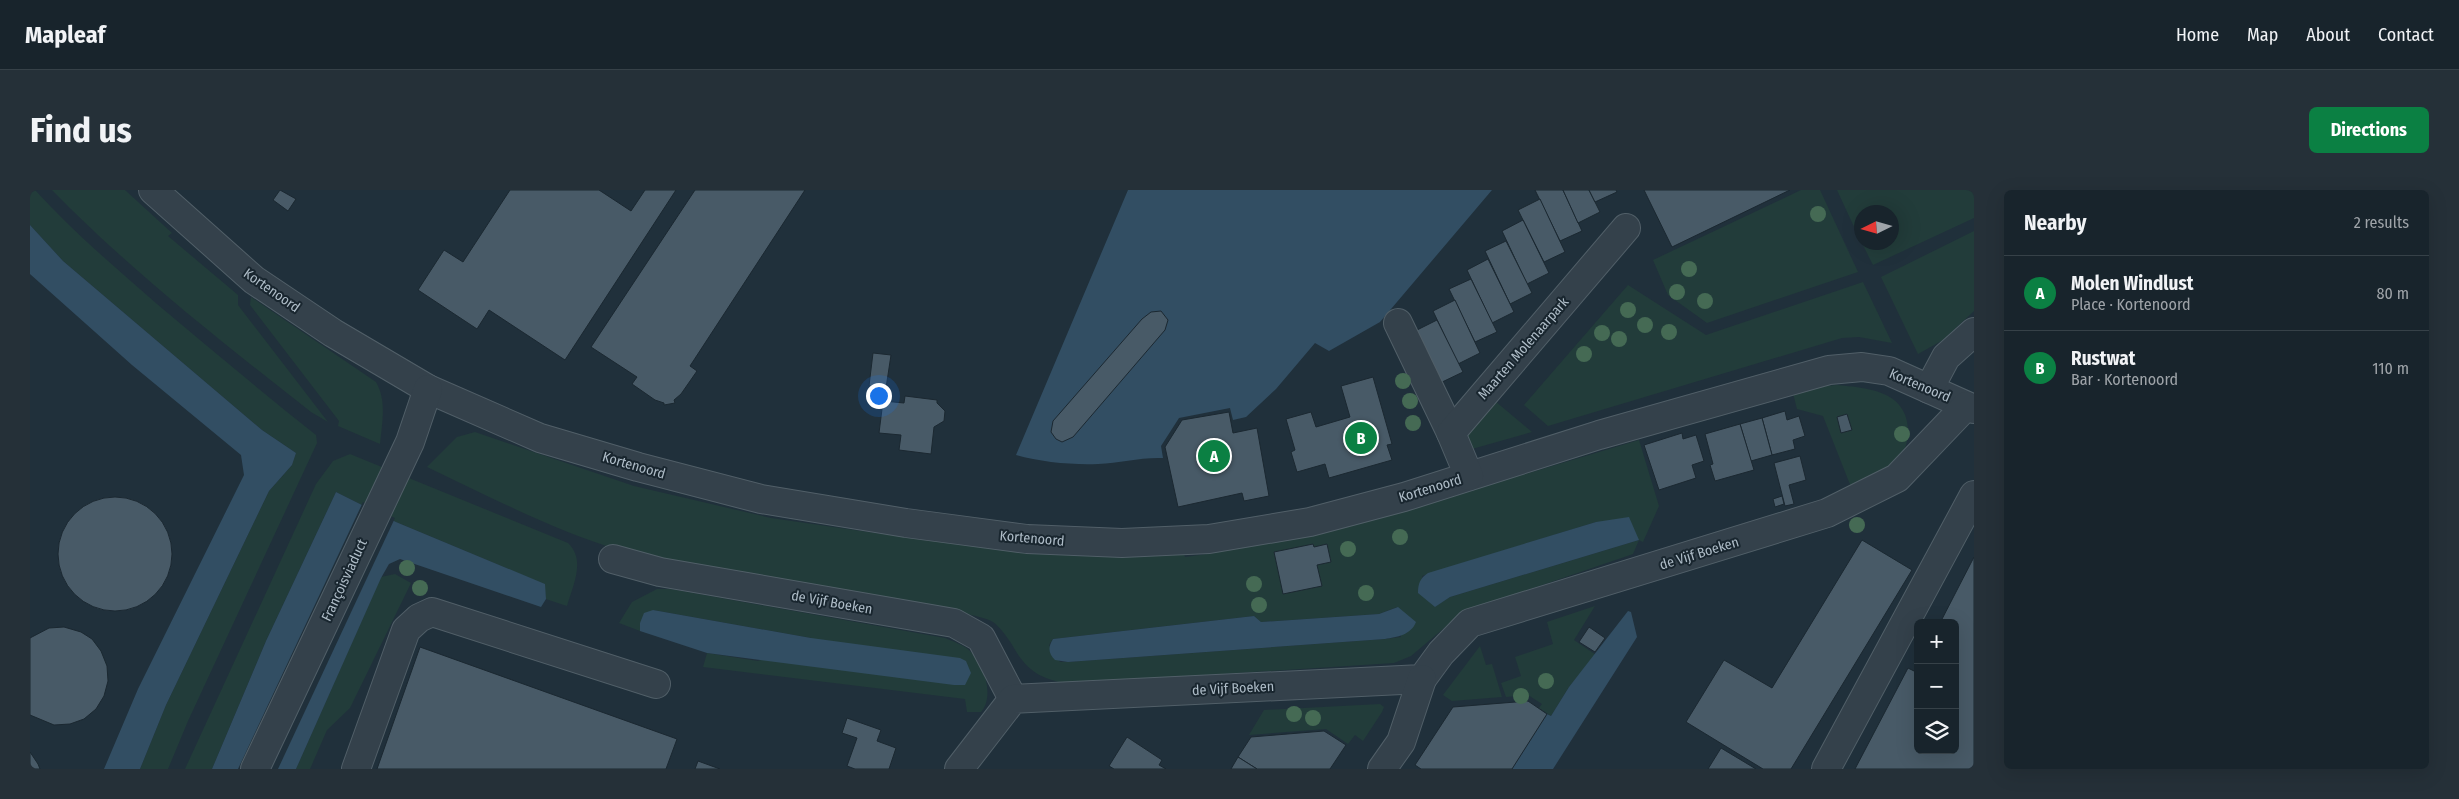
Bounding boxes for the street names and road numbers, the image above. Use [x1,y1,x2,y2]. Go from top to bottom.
street label: Kortenoord [240,265,303,316]
street label: Maarten Molenaarpark [1474,293,1573,403]
street label: Kortenoord [1887,365,1953,406]
street label: Kortenoord [600,448,667,483]
street label: Kortenoord [1397,471,1464,506]
street label: Kortenoord [999,527,1065,550]
street label: de Vijf Boeken [1657,533,1741,574]
street label: Françoisviaduct [318,536,371,624]
street label: de Vijf Boeken [790,587,874,618]
street label: de Vijf Boeken [1192,678,1274,699]

